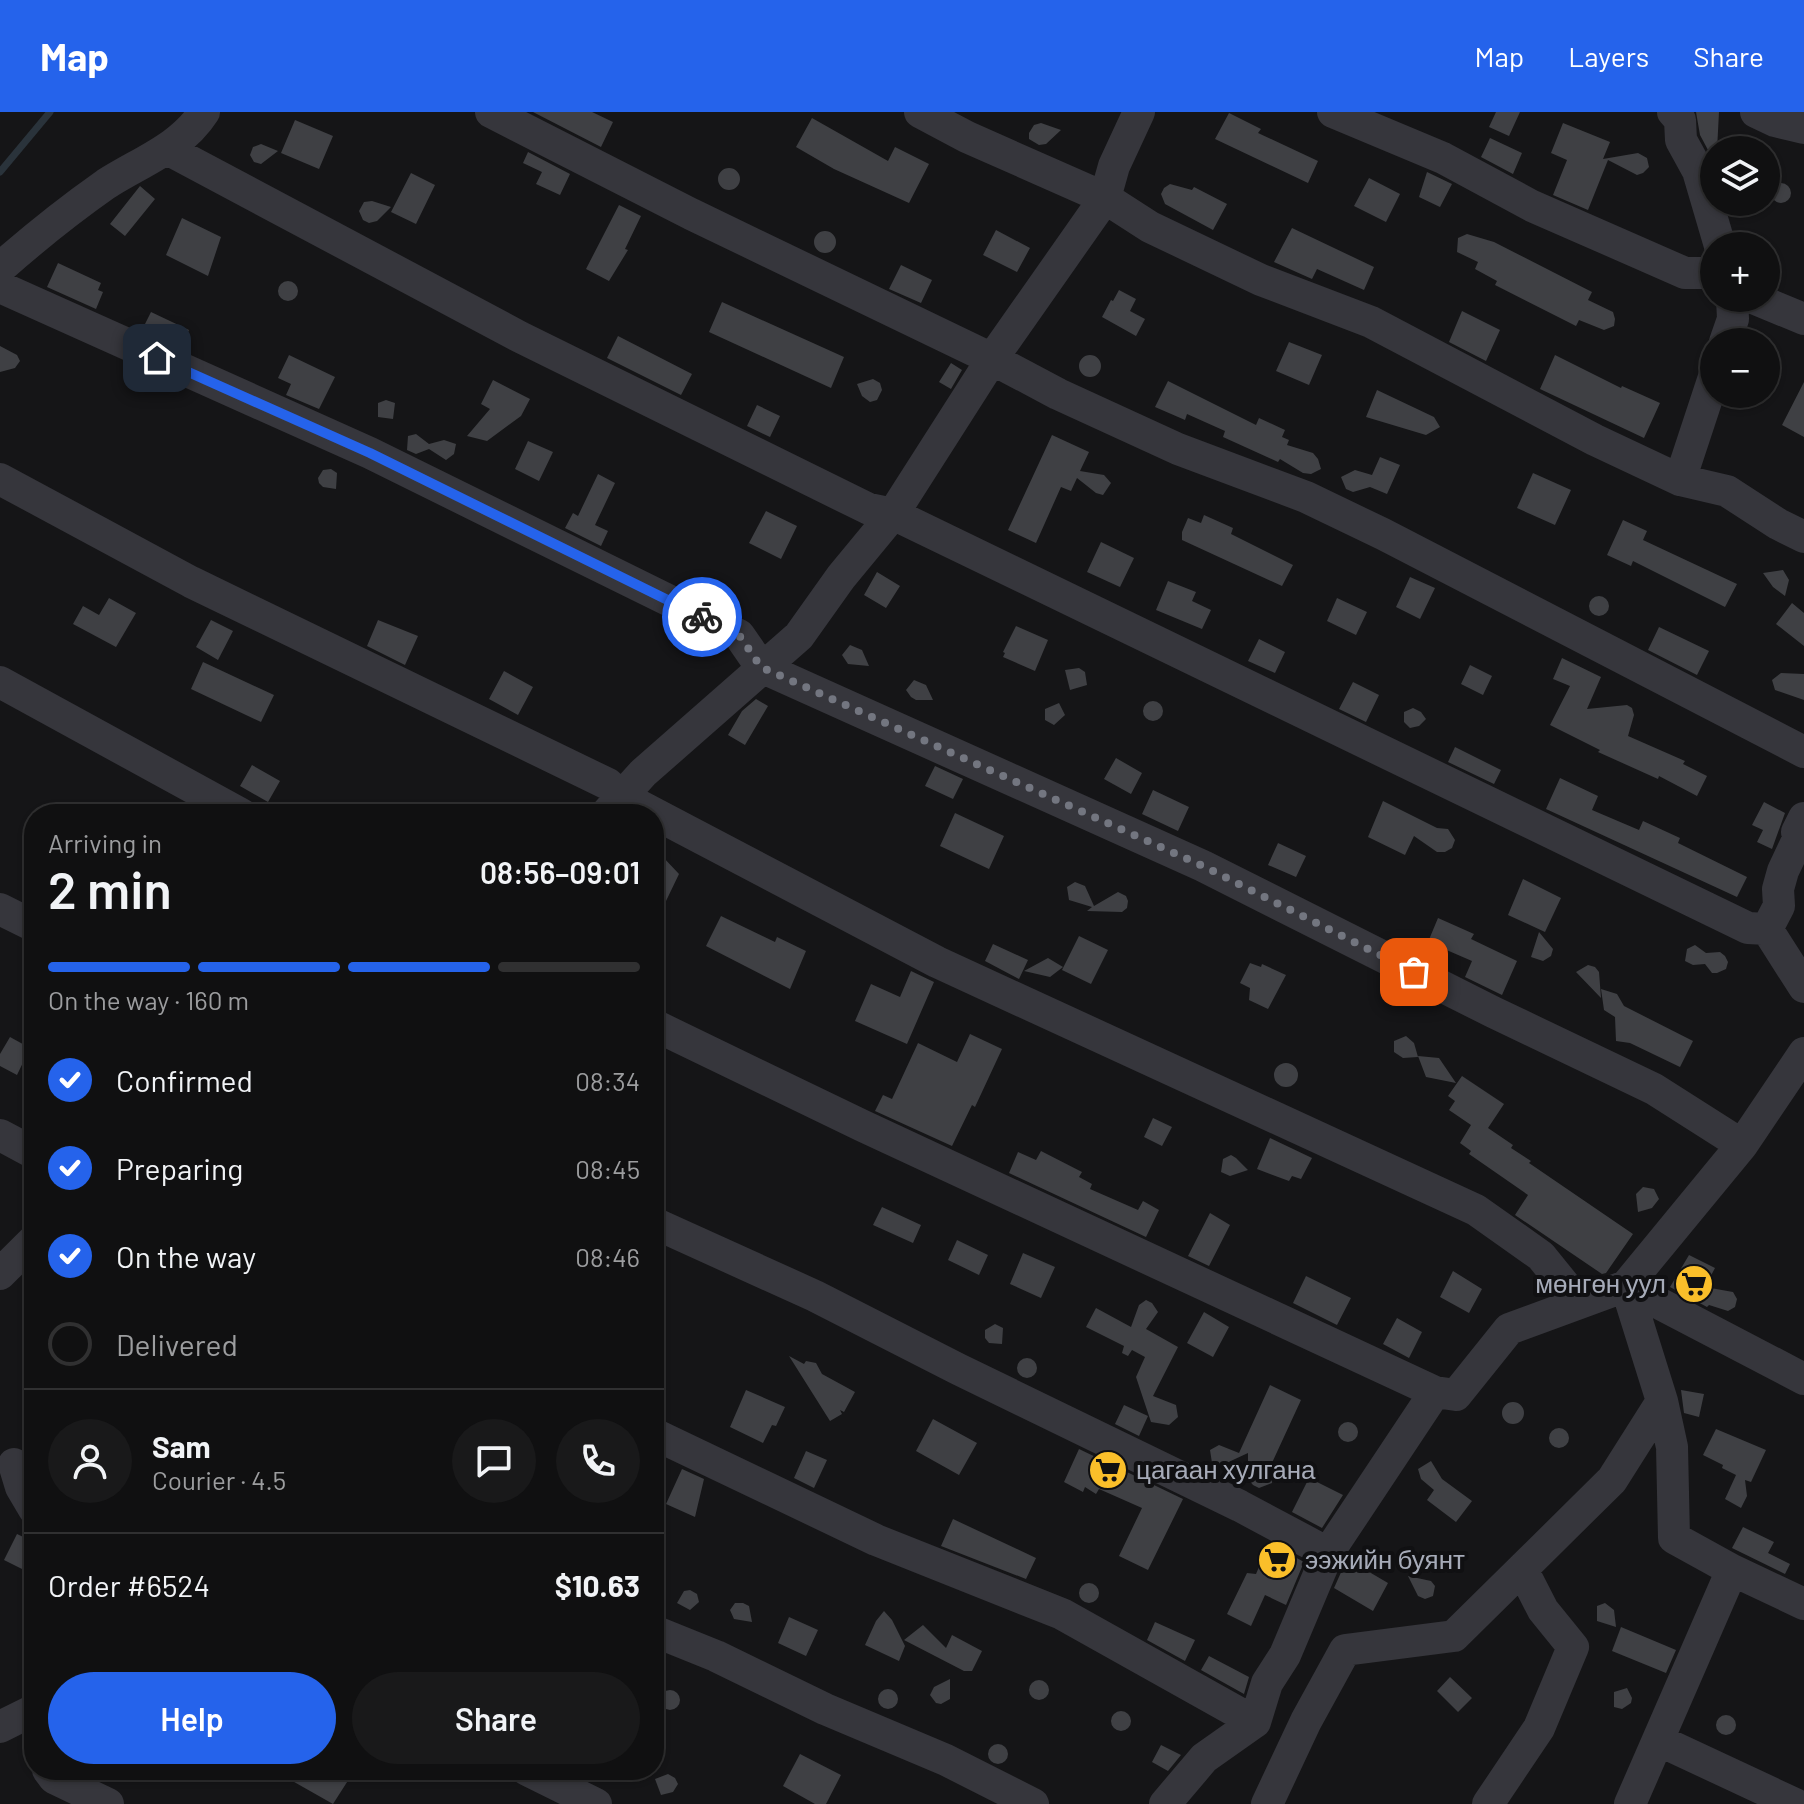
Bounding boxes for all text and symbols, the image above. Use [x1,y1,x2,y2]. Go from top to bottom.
text: Map [40,33,109,79]
text: Map [1474,39,1524,73]
text: Layers [1568,39,1649,73]
text: Share [1693,39,1764,73]
map controls [1700,136,1780,408]
button: layers [1700,136,1780,216]
button: + [1700,232,1780,312]
pin [123,324,191,392]
button: − [1700,328,1780,408]
icon: home [135,336,179,380]
courier [662,577,742,657]
icon: bike [680,595,724,639]
text: Arriving in [48,827,162,858]
text: 08:56–09:01 [480,854,640,890]
text: 2 min [48,857,172,919]
pin [1380,938,1448,1006]
icon: bag [1392,950,1436,994]
text: On the way · 160 m [48,984,249,1015]
icon: check [48,1058,92,1102]
text: Confirmed [116,1062,253,1098]
text: 08:34 [575,1065,640,1096]
icon: check [48,1146,92,1190]
text: Preparing [116,1150,243,1186]
text: 08:45 [575,1153,640,1184]
icon: check [48,1234,92,1278]
text: On the way [116,1238,256,1274]
text: 08:46 [575,1241,640,1272]
supermarket icon: мөнгөн уул [1673,1263,1715,1305]
place label: мөнгөн уул [1535,1267,1666,1298]
text: Delivered [116,1326,238,1362]
button: person [48,1419,132,1503]
button: chat [452,1419,536,1503]
button: phone [556,1419,640,1503]
text: Sam [152,1428,211,1464]
supermarket icon: цагаан хулгана [1087,1449,1129,1491]
place label: цагаан хулгана [1136,1453,1316,1484]
text: Courier · 4.5 [152,1464,286,1495]
supermarket icon: ээжийн буянт [1256,1539,1298,1581]
place label: ээжийн буянт [1305,1543,1465,1574]
text: Order #6524 [48,1567,210,1603]
text: $10.63 [555,1567,640,1603]
button: Help [48,1672,336,1764]
button: Share [352,1672,640,1764]

